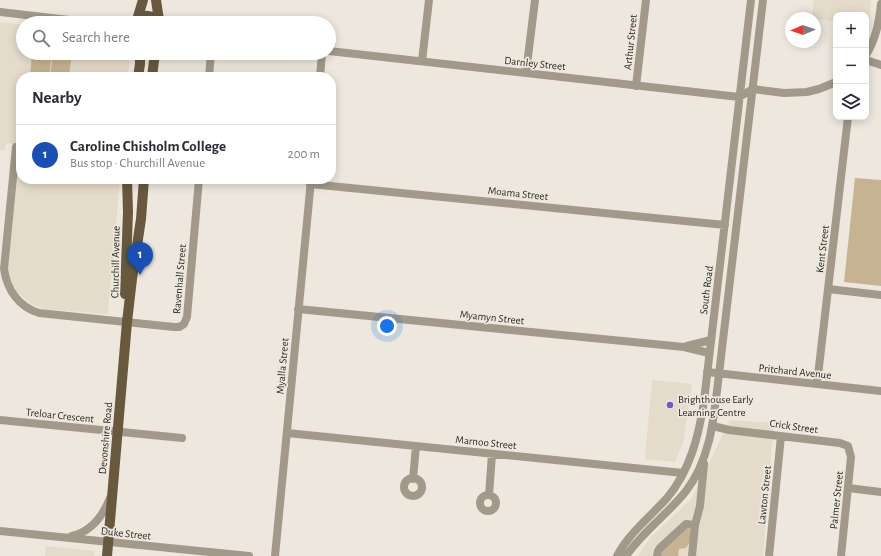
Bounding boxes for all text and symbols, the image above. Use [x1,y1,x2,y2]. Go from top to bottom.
north arrow [785,12,821,48]
map controls [833,12,869,120]
button: + [833,12,869,48]
street label: Arthur Street [622,13,639,70]
search box [16,16,336,60]
icon: search [30,27,52,49]
text: Search here [62,30,130,45]
button: − [833,48,869,84]
street label: Darnley Street [504,55,567,72]
button: layers [833,84,869,120]
text: Nearby [32,89,82,106]
text: Caroline Chisholm College [70,139,226,154]
text: 1 [43,148,47,161]
text: 200 m [288,148,320,161]
text: Bus stop · Churchill Avenue [70,157,205,170]
street label: Moama Street [487,185,549,202]
street label: Kent Street [814,224,831,273]
street label: Churchill Avenue [109,226,122,298]
pin: 1 [127,242,153,275]
street label: Ravenhall Street [171,243,188,314]
street label: South Road [698,265,715,315]
street label: Myamyn Street [459,309,525,326]
your location [377,316,397,336]
street label: Myalla Street [275,337,290,395]
street label: Pritchard Avenue [758,362,832,381]
place label: Brighthouse Early Learning Centre [678,394,754,418]
marker: Brighthouse Early Learning Centre [665,400,675,410]
street label: Devonshire Road [97,401,114,475]
street label: Treloar Crescent [25,406,95,425]
street label: Crick Street [769,418,819,435]
street label: Marnoo Street [455,434,517,451]
street label: Lawton Street [756,465,773,525]
street label: Palmer Street [828,470,845,530]
street label: Duke Street [100,525,152,542]

